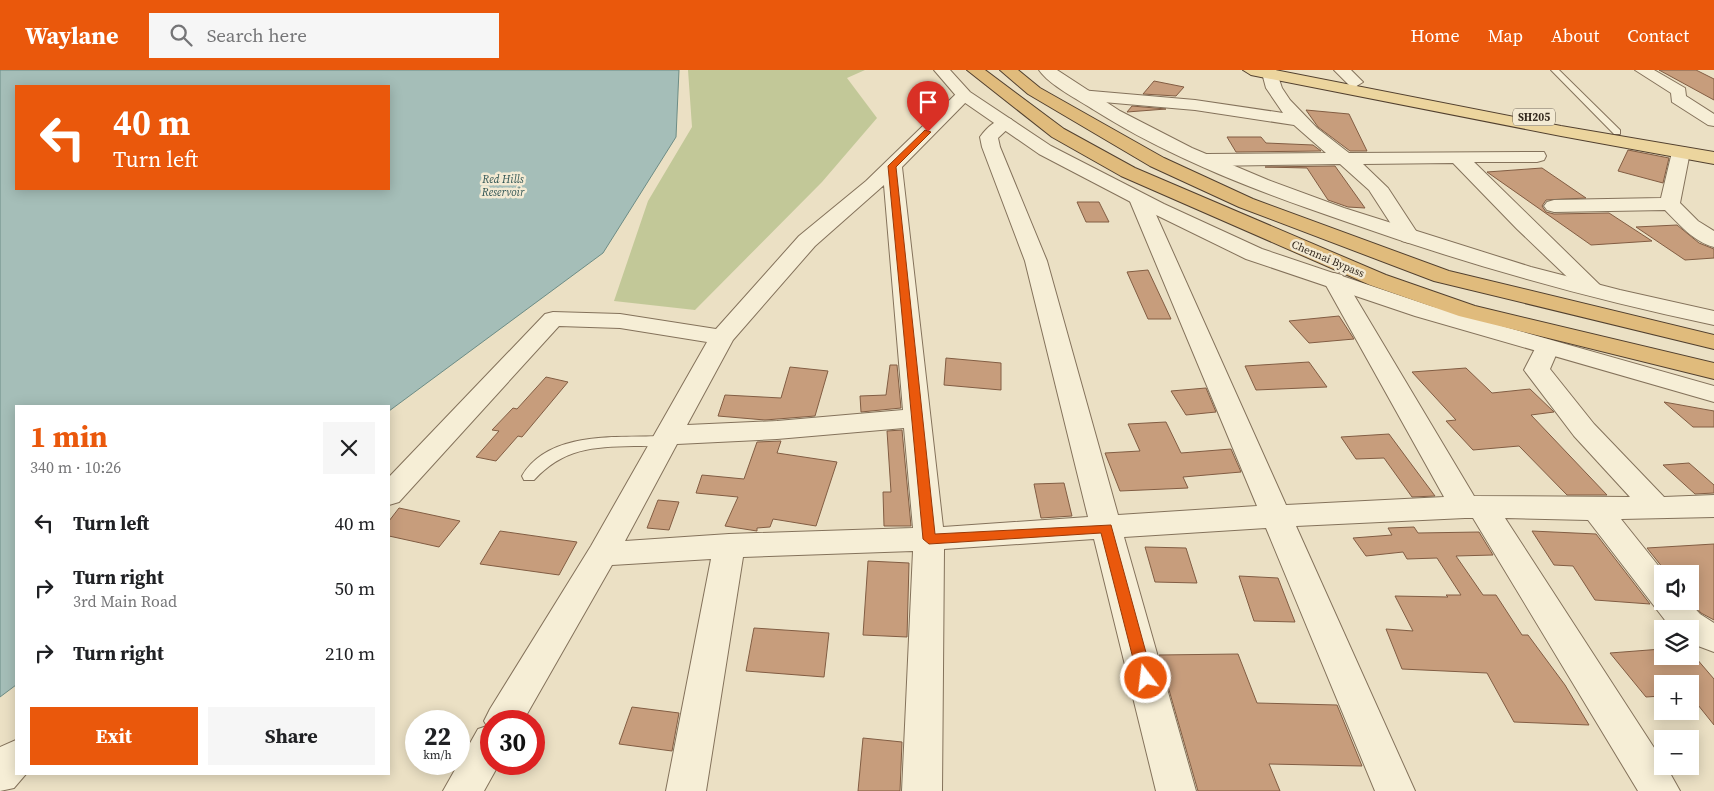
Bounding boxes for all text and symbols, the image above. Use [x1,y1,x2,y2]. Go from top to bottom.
search box [149,13,499,58]
text: Waylane [25,19,119,52]
icon: search [167,21,195,49]
text: Search here [207,22,307,48]
text: Home [1411,23,1460,48]
text: Map [1488,23,1523,48]
text: About [1551,23,1599,48]
text: Contact [1627,23,1689,48]
pin [907,81,949,132]
icon: arrive [914,88,942,116]
text: 40 m [113,99,190,147]
icon: left [30,105,95,170]
road number: SH205 [1513,108,1555,126]
text: Turn left [113,144,198,174]
water label: Red Hills Reservoir [481,172,525,200]
street label: Chennai Bypass [1289,237,1367,281]
text: 1 min [30,416,108,457]
button: close [323,422,375,474]
text: 340 m · 10:26 [30,456,121,478]
icon: left [30,509,58,537]
text: Turn left [73,510,149,536]
text: 40 m [334,510,375,536]
text: Turn right [73,564,164,590]
map controls [1654,565,1699,775]
button: sound [1654,565,1699,610]
icon: right [30,574,58,602]
text: 50 m [334,575,375,601]
text: 3rd Main Road [73,590,177,612]
button: layers [1654,620,1699,665]
icon: right [30,639,58,667]
text: Turn right [73,640,164,666]
text: 210 m [325,640,375,666]
position arrow [1119,651,1171,703]
button: + [1654,675,1699,720]
button: Exit [30,707,198,765]
button: Share [208,707,375,765]
speed limit sign: 30 [480,710,545,775]
text: 22 [424,719,451,753]
button: − [1654,730,1699,775]
text: km/h [423,747,452,763]

